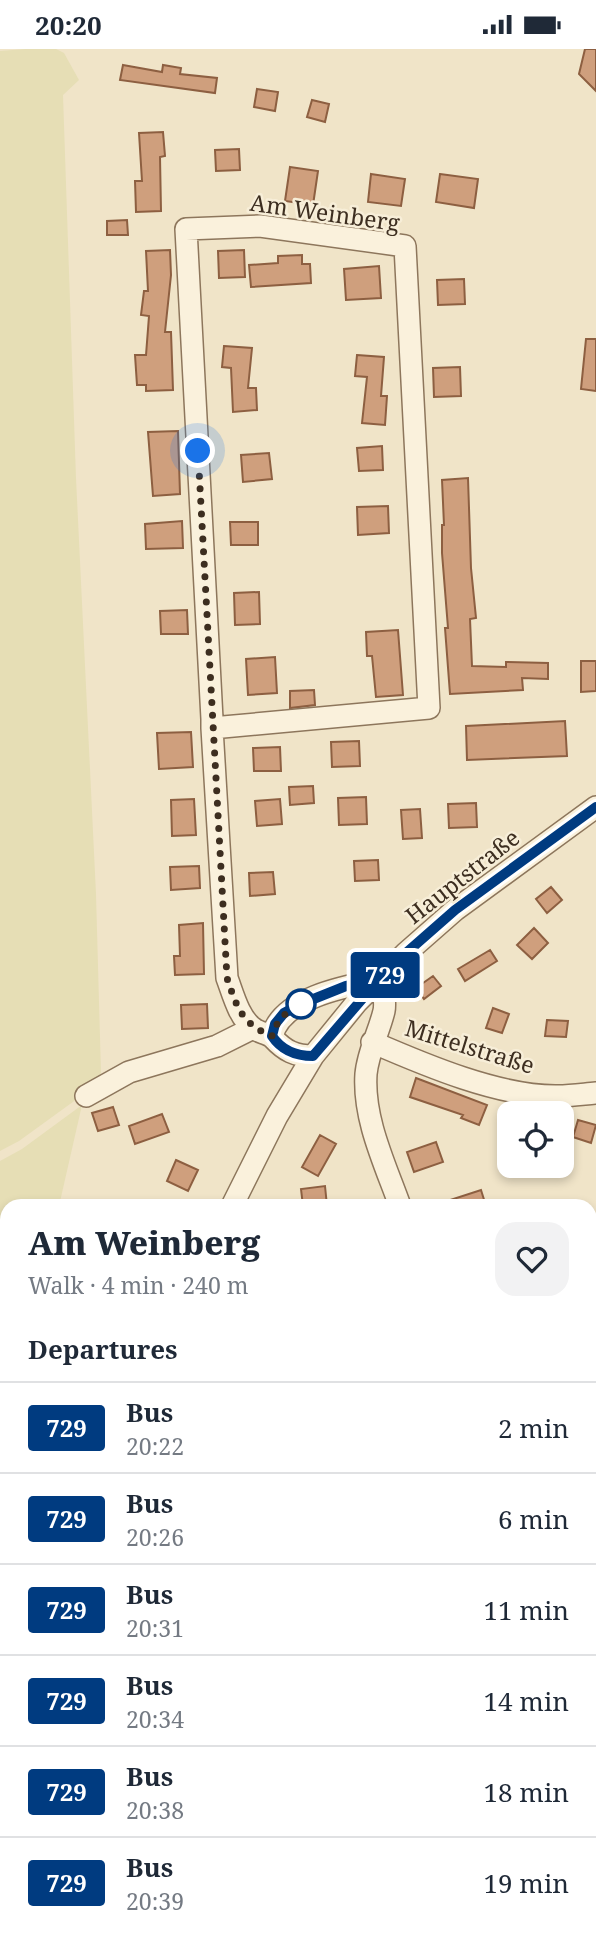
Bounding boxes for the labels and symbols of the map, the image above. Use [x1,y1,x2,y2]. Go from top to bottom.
street label: Am Weinberg [248,186,402,238]
your location [180,433,215,468]
street label: Hauptstraße [398,821,526,931]
line badge: 729 [345,952,425,998]
unlabelled marker [286,989,316,1019]
street label: Mittelstraße [401,1011,539,1081]

